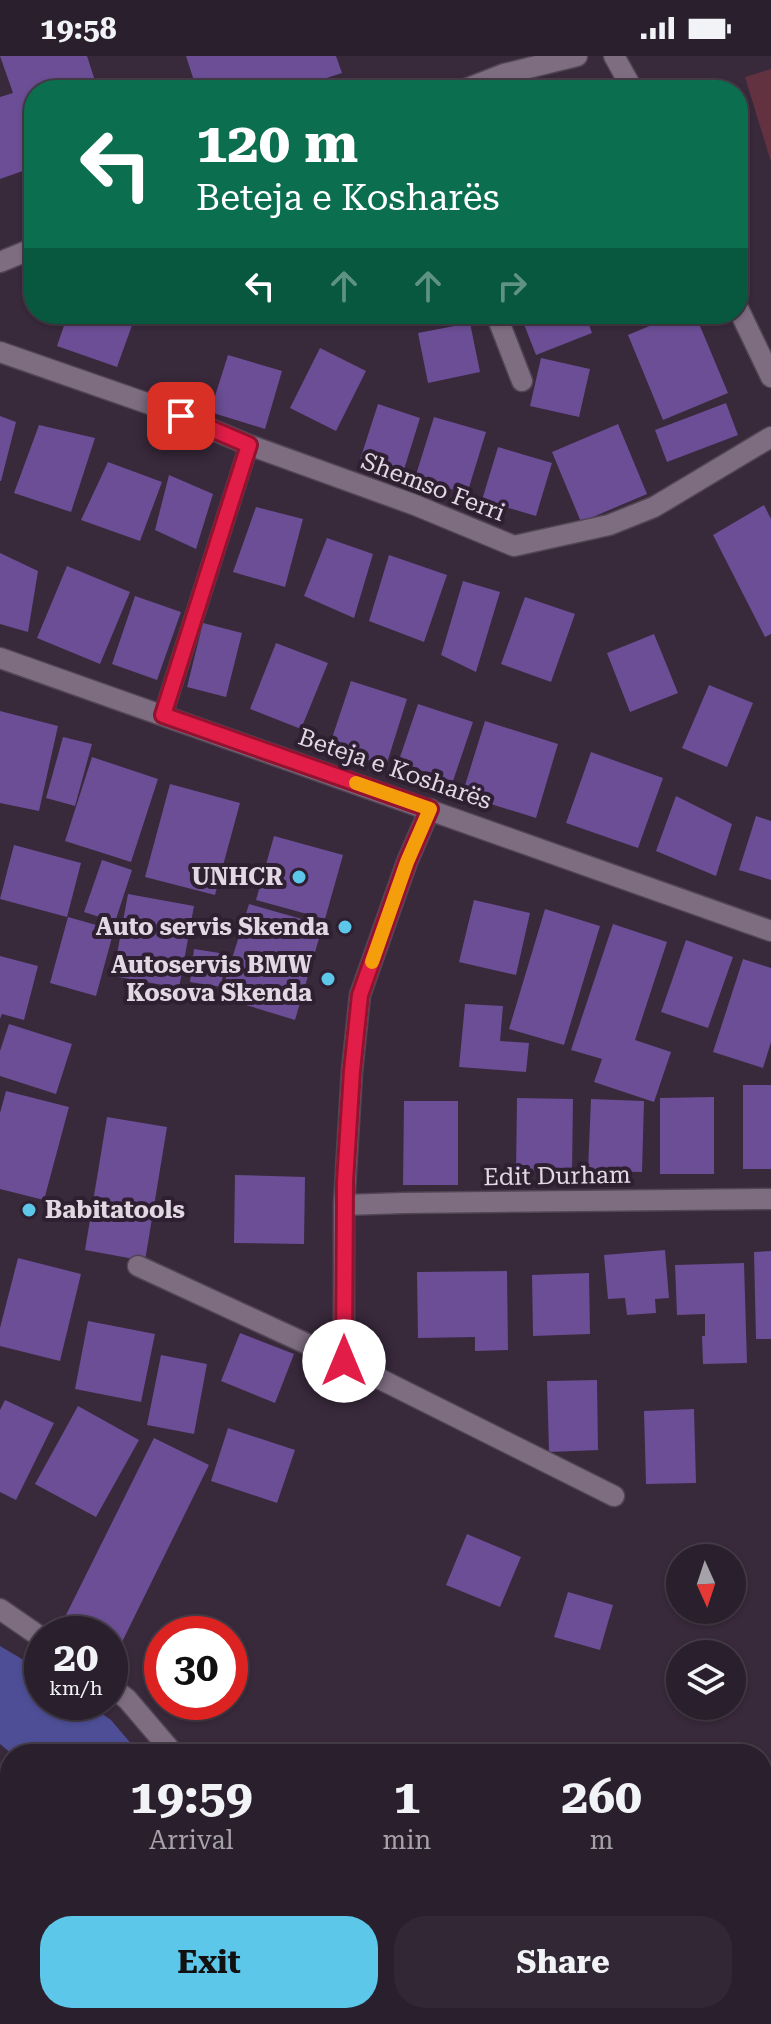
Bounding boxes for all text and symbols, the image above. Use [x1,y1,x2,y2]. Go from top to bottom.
text: 19:58 [40,11,117,46]
text: 120 m [196,110,358,176]
icon: left [64,112,168,216]
text: Beteja e Kosharës [196,177,500,219]
icon: left [238,264,282,308]
icon: ahead [322,264,366,308]
icon: ahead [406,264,450,308]
icon: right [490,264,534,308]
pin [147,382,215,450]
icon: arrive [159,394,203,438]
street label: Shemso Ferri [357,447,509,527]
street label: Beteja e Kosharës [295,723,495,815]
place label: UNHCR [192,863,283,891]
marker: UNHCR [290,868,308,886]
place label: Auto servis Skenda [96,913,329,941]
marker: Auto servis Skenda [336,918,354,936]
place label: Autoservis BMW Kosova Skenda [111,951,312,1007]
marker: Autoservis BMW Kosova Skenda [319,970,337,988]
street label: Edit Durham [483,1161,631,1191]
place label: Babitatools [45,1196,185,1224]
marker: Babitatools [20,1201,38,1219]
position arrow [302,1319,386,1403]
north arrow [666,1544,746,1624]
map controls [666,1544,746,1720]
speed limit sign: 30 [144,1616,248,1720]
text: 20 [54,1634,98,1681]
button: layers [666,1640,746,1720]
text: km/h [49,1676,103,1700]
text: 19:59 [130,1769,253,1825]
text: 1 [393,1769,420,1825]
text: 260 [561,1769,642,1825]
text: Arrival [149,1825,234,1855]
text: min [383,1825,431,1855]
text: m [590,1825,614,1855]
button: Exit [40,1916,378,2008]
button: Share [394,1916,732,2008]

